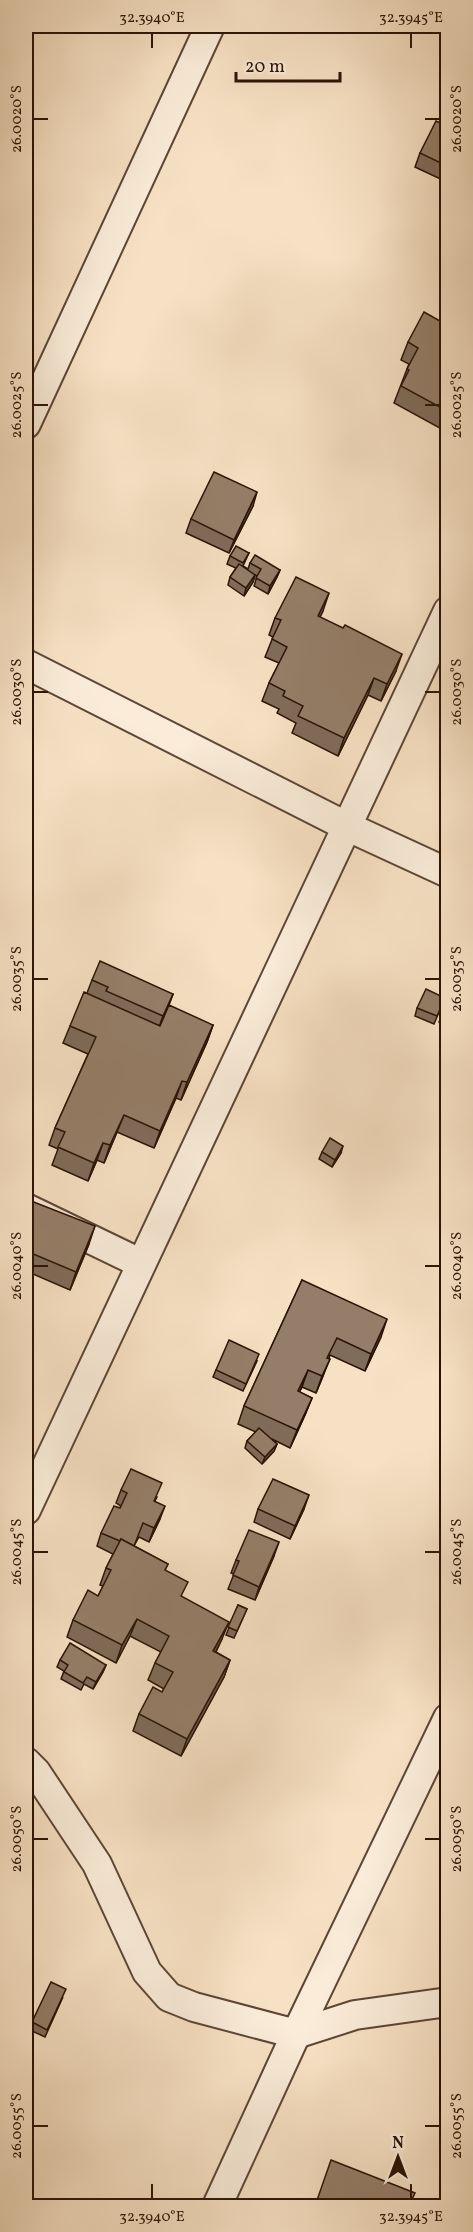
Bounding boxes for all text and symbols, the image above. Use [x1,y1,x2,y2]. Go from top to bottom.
text: 32.3940°E [119,8,185,29]
text: 32.3945°E [379,8,443,29]
scale bar [236,45,340,83]
text: 20 m [245,55,285,80]
text: 26.0020°S [7,85,28,153]
text: 26.0020°S [447,85,468,153]
text: 26.0025°S [7,372,28,438]
text: 26.0025°S [447,372,468,438]
text: 26.0030°S [7,658,28,726]
text: 26.0030°S [447,658,468,726]
text: 26.0035°S [7,946,28,1012]
text: 26.0035°S [447,946,468,1012]
text: 26.0040°S [7,1232,28,1300]
text: 26.0040°S [447,1232,468,1300]
text: 26.0045°S [7,1519,28,1585]
text: 26.0045°S [447,1519,468,1585]
text: 26.0050°S [7,1805,28,1873]
text: 26.0050°S [447,1805,468,1873]
text: 26.0055°S [7,2093,28,2159]
text: 26.0055°S [447,2093,468,2159]
north arrow [368,2127,428,2187]
text: N [392,2133,404,2155]
text: 32.3940°E [119,2207,185,2228]
text: 32.3945°E [379,2207,443,2228]

